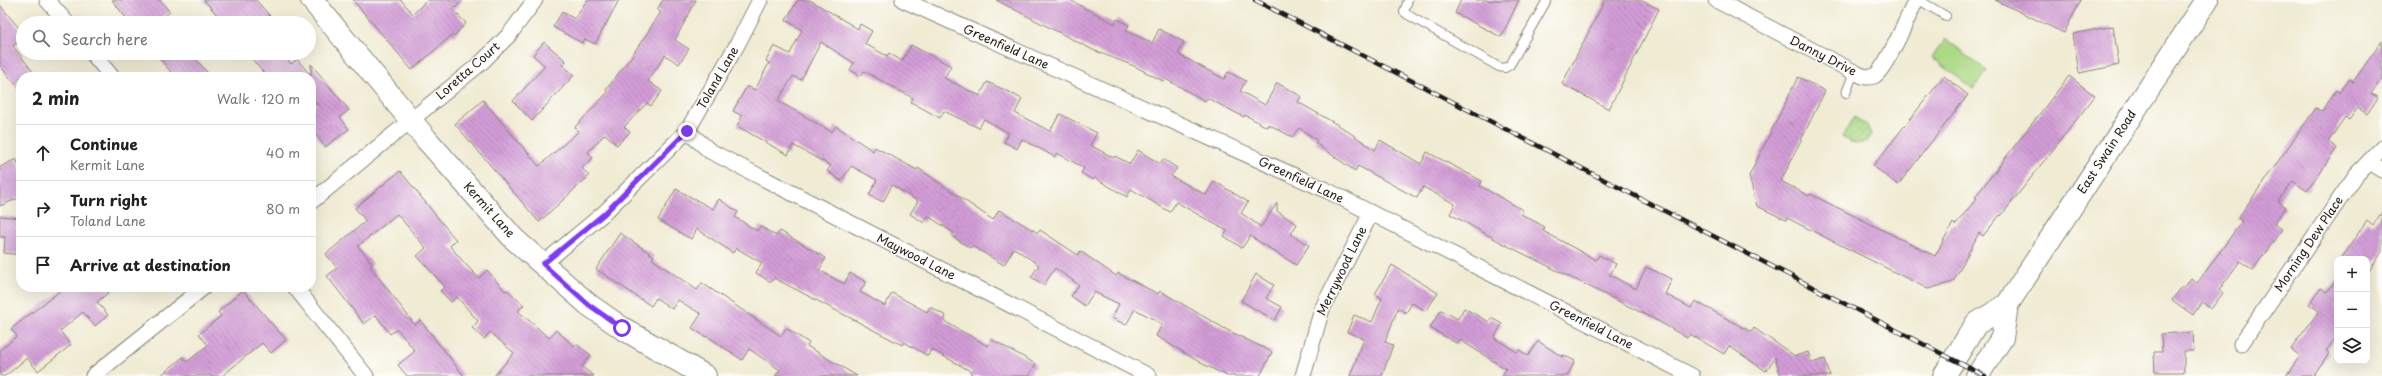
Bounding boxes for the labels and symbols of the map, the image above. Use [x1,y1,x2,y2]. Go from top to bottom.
street label: Greenfield Lane [961,19,1052,73]
street label: Danny Drive [1787,30,1860,80]
street label: Loretta Court [431,37,503,103]
street label: Toland Lane [692,42,743,112]
street label: East Swain Road [2072,106,2140,197]
route end [678,122,696,140]
street label: Greenfield Lane [1256,151,1347,207]
street label: Kermit Lane [460,178,520,241]
street label: Morning Dew Place [2269,192,2347,295]
street label: Merrywood Lane [1312,223,1371,318]
street label: Maywood Lane [874,228,959,284]
street label: Greenfield Lane [1546,295,1637,353]
route start [613,319,631,337]

